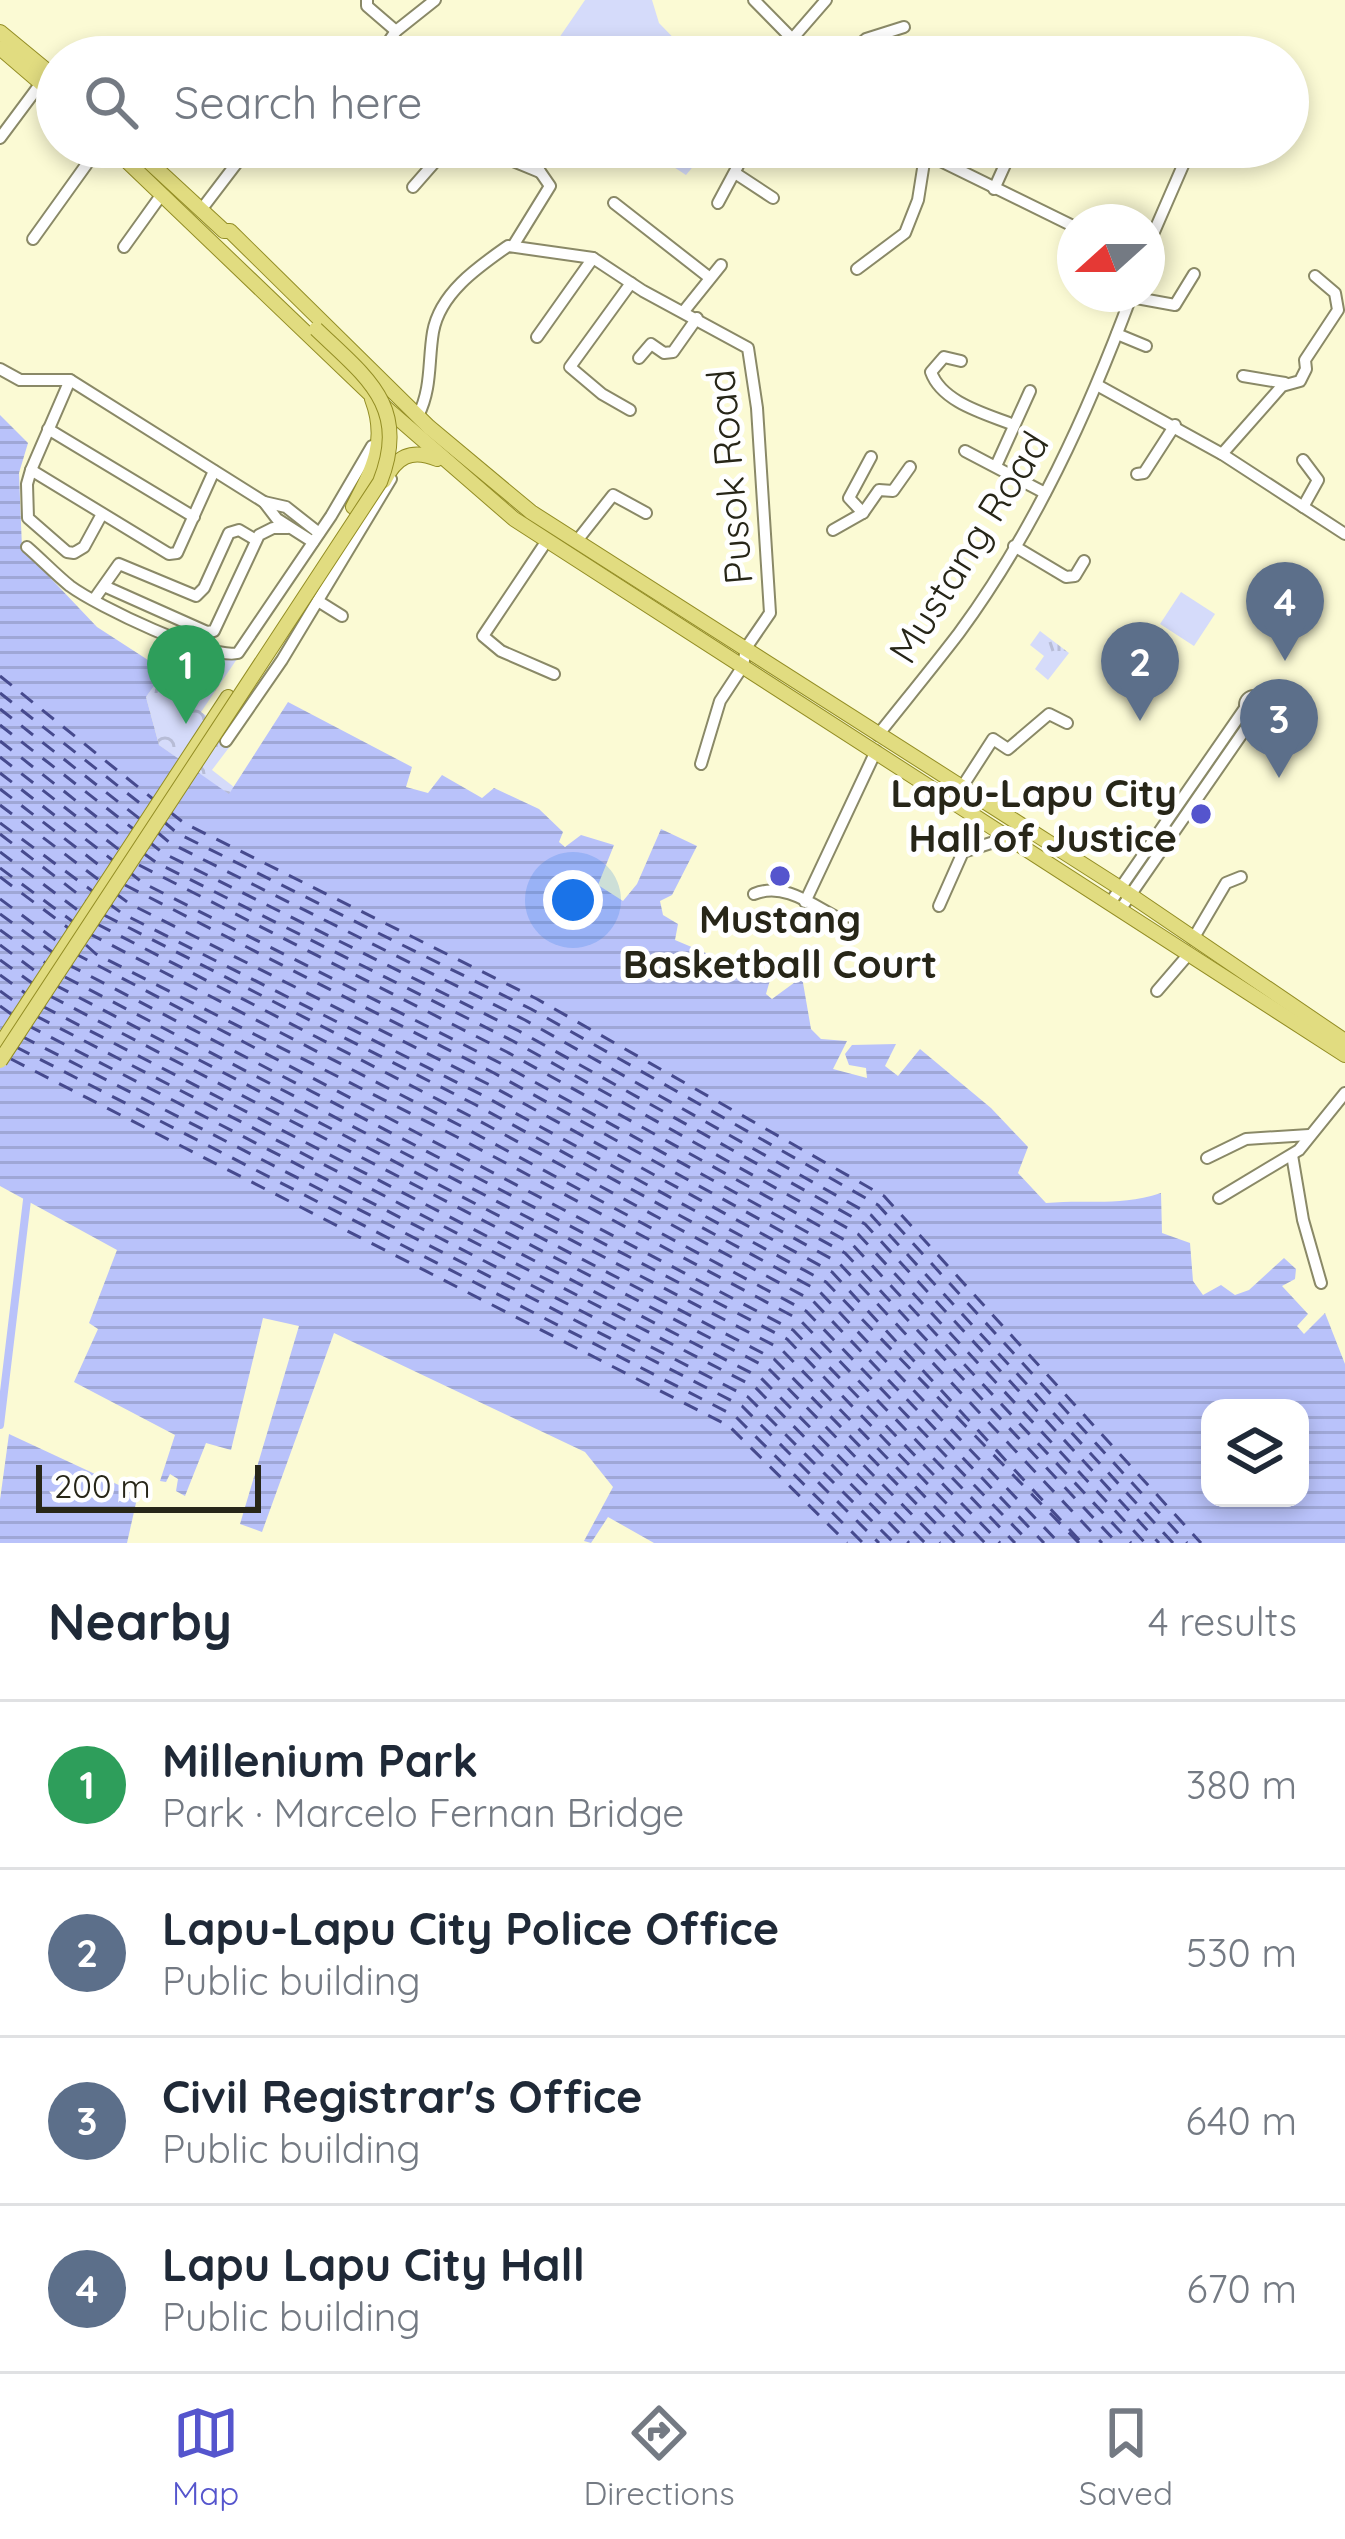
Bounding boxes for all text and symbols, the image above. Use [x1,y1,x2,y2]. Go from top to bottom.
search box [36,36,1309,168]
icon: search [78,69,144,135]
text: Search here [174,74,422,130]
north arrow [1057,204,1165,312]
street label: Pusok Road [695,368,763,586]
street label: Mustang Road [877,422,1059,672]
pin: 4 [1246,562,1324,661]
pin: 2 [1101,622,1179,721]
pin: 1 [147,625,225,724]
pin: 3 [1240,679,1318,778]
place label: Lapu-Lapu City Hall of Justice [891,768,1177,862]
marker: Lapu-Lapu City Hall of Justice [1188,801,1214,827]
marker: Mustang Basketball Court [767,863,793,889]
your location [543,870,603,930]
place label: Mustang Basketball Court [623,894,937,988]
map controls [1201,1399,1309,1507]
button: layers [1201,1399,1309,1507]
scale bar [36,1459,261,1512]
text: 200 m [54,1465,151,1506]
text: Nearby [48,1589,232,1653]
text: 4 results [1148,1597,1297,1646]
text: Millenium Park [162,1732,478,1788]
text: 1 [79,1760,95,1809]
text: 380 m [1186,1760,1297,1809]
text: Park · Marcelo Fernan Bridge [162,1788,684,1837]
text: Lapu-Lapu City Police Office [162,1900,779,1956]
text: 2 [76,1928,98,1977]
text: 530 m [1186,1928,1297,1977]
text: Public building [162,1956,421,2005]
text: Civil Registrar's Office [162,2068,643,2124]
text: 3 [77,2096,97,2145]
text: 640 m [1185,2096,1297,2145]
text: Public building [162,2124,421,2173]
text: Lapu Lapu City Hall [162,2236,585,2292]
text: 4 [76,2264,98,2313]
text: 670 m [1187,2264,1297,2313]
text: Public building [162,2292,421,2341]
tab: Map [172,2400,239,2513]
tab: Directions [583,2400,735,2513]
tab: Saved [1079,2400,1173,2513]

